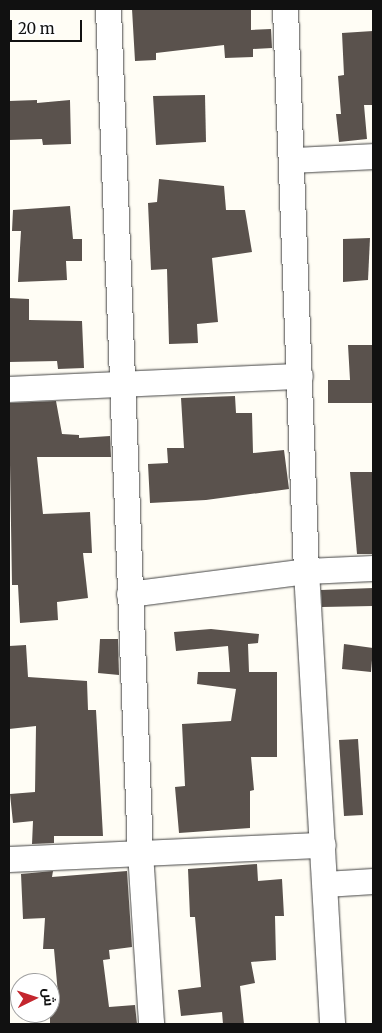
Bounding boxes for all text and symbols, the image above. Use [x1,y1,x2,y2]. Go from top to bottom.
scale bar [12,10,85,42]
text: 20 m [18,19,55,38]
north arrow [10,973,60,1023]
text: ش [39,987,59,1007]

